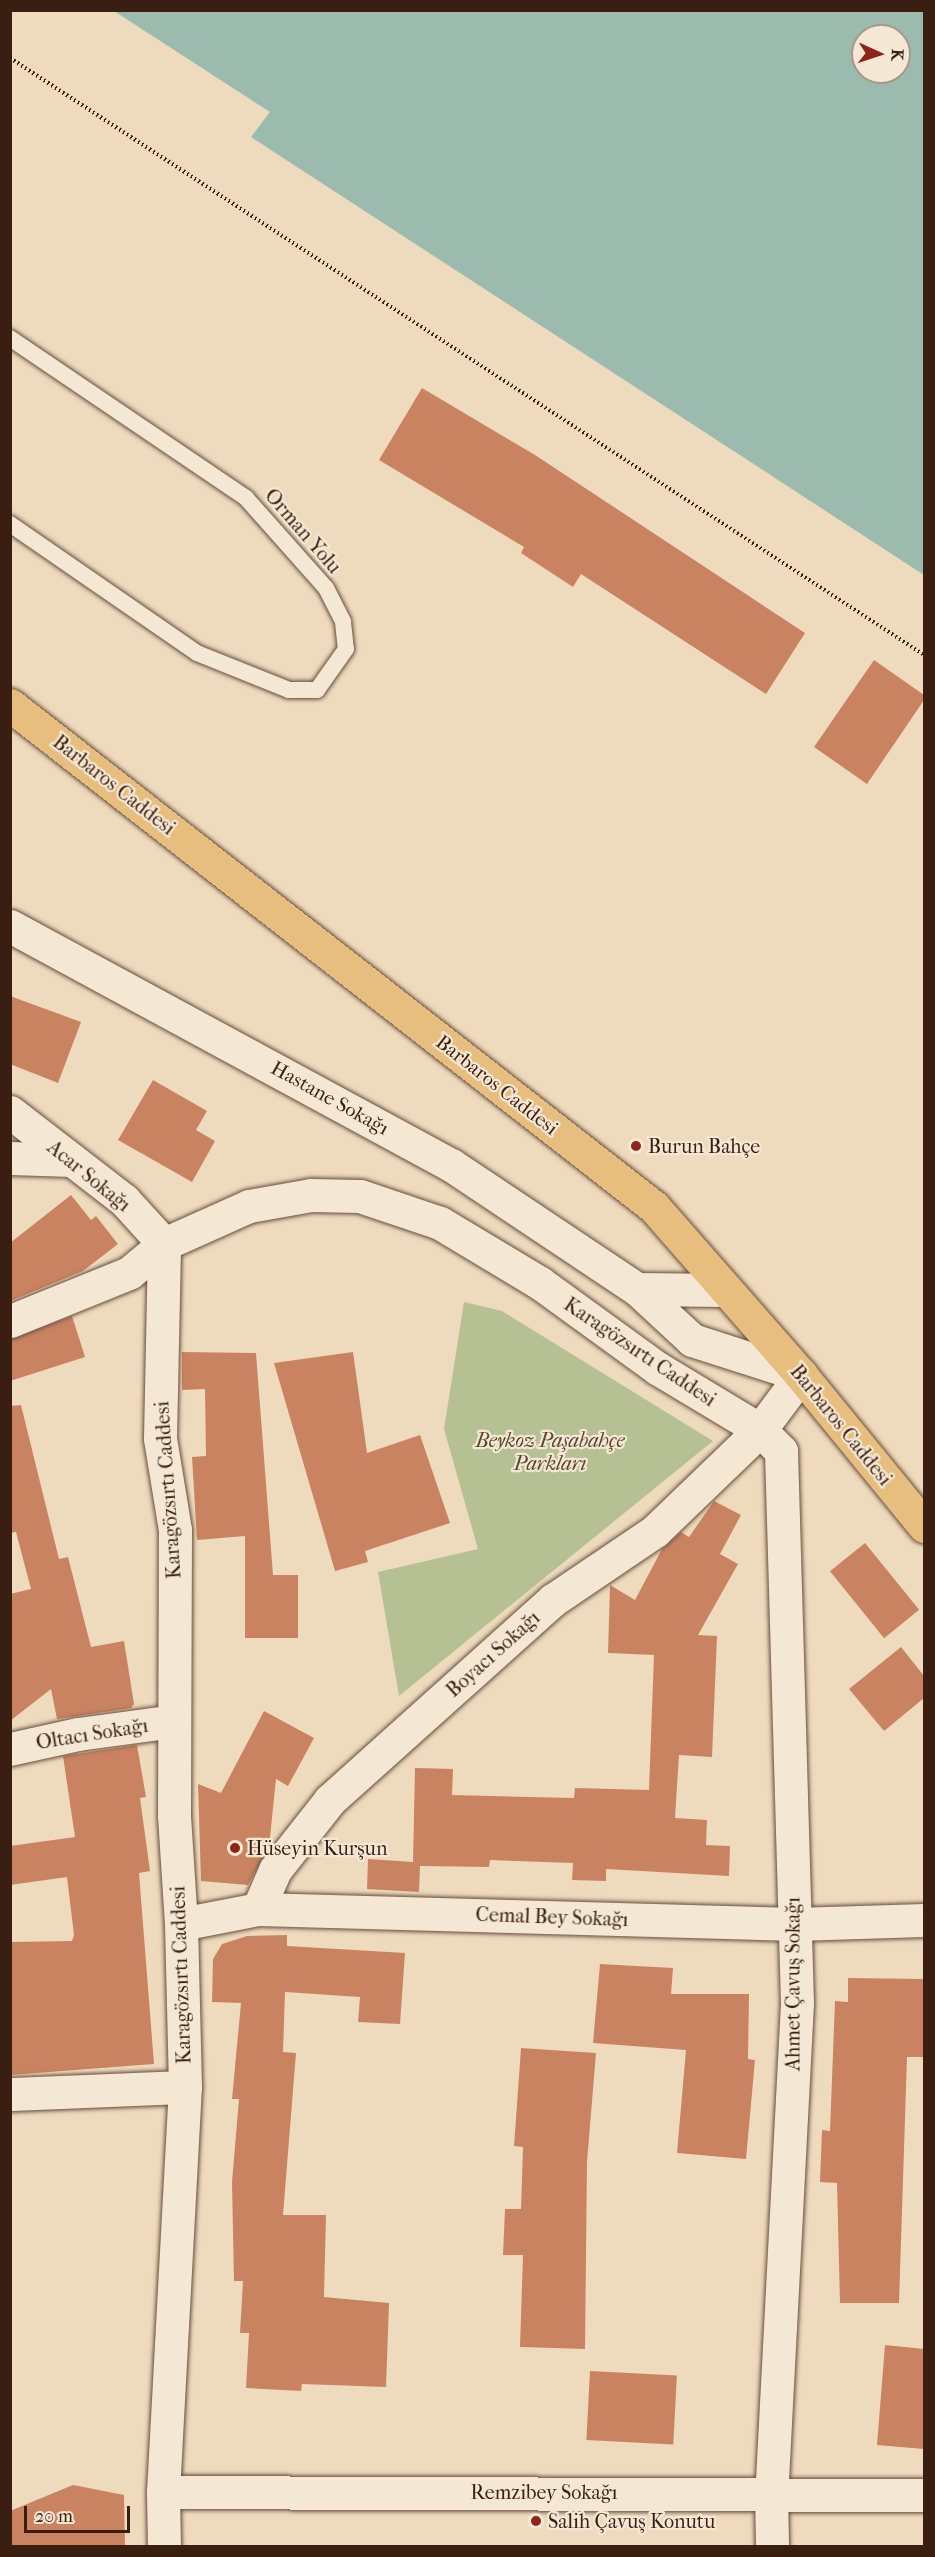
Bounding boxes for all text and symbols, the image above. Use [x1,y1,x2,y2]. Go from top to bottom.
north arrow [851,24,911,84]
text: K [888,49,907,61]
street label: Orman Yolu [260,484,346,578]
street label: Barbaros Caddesi [48,730,180,840]
street label: Barbaros Caddesi [431,1030,563,1140]
street label: Hastane Sokağı [267,1056,393,1140]
place label: Burun Bahçe [648,1134,760,1158]
street label: Acar Sokağı [42,1135,136,1217]
marker: Burun Bahçe [629,1139,643,1153]
street label: Karagözsırtı Caddesi [559,1292,721,1412]
street label: Barbaros Caddesi [785,1360,897,1490]
street label: Karagözsırtı Caddesi [150,1400,186,1580]
park label: Beykoz Paşabahçe Parkları [476,1428,624,1475]
street label: Boyacı Sokağı [441,1606,545,1702]
street label: Oltacı Sokağı [34,1713,150,1755]
place label: Hüseyin Kurşun [247,1836,388,1860]
marker: Hüseyin Kurşun [228,1841,242,1855]
street label: Karagözsırtı Caddesi [166,1886,196,2064]
street label: Ahmet Çavuş Sokağı [781,1897,805,2071]
street label: Cemal Bey Sokağı [475,1902,629,1932]
street label: Remzibey Sokağı [471,2480,617,2504]
scale bar [27,2494,134,2532]
text: 20 m [35,2506,73,2527]
place label: Salih Çavuş Konutu [548,2509,715,2533]
marker: Salih Çavuş Konutu [529,2514,543,2528]

